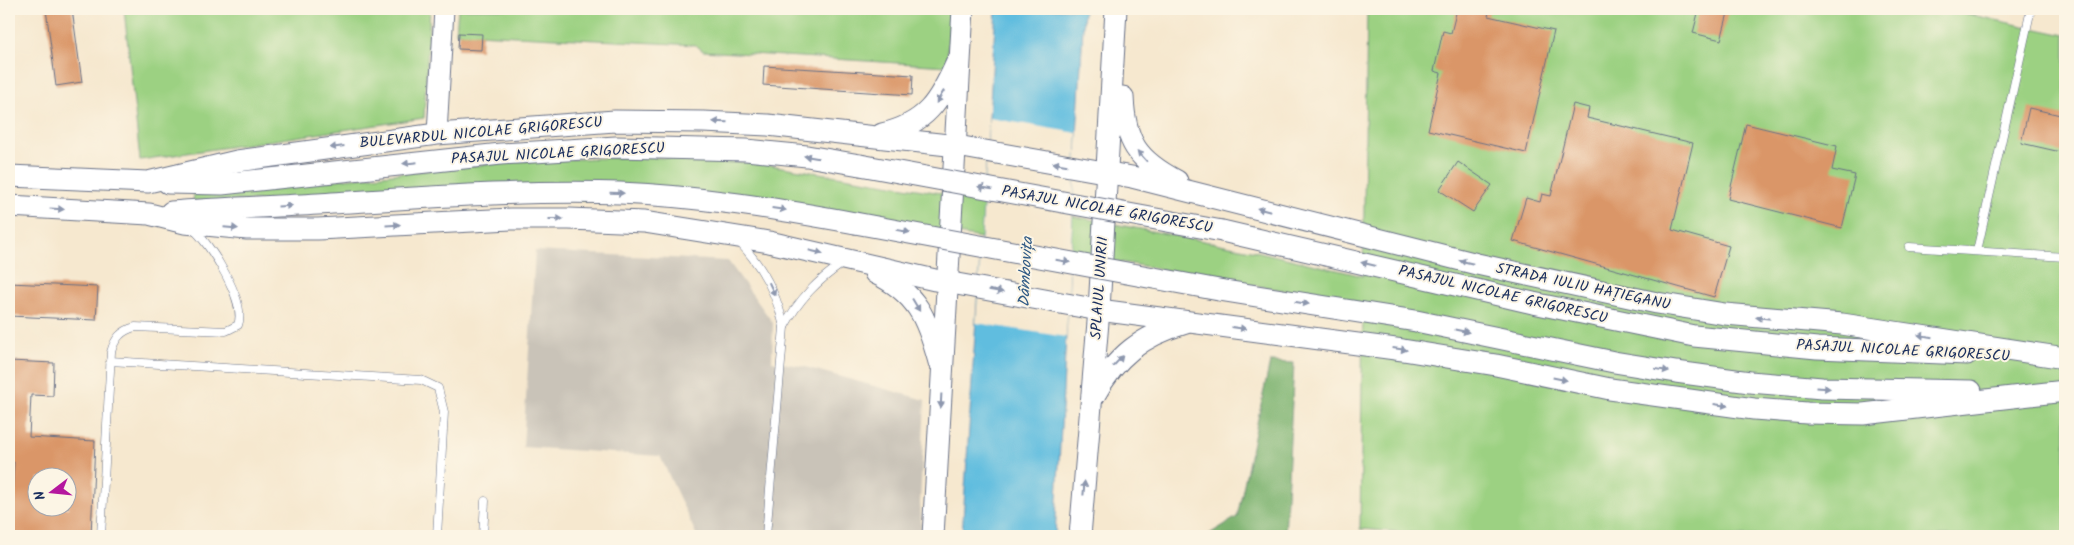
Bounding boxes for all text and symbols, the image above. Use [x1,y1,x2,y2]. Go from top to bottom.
one-way arrow [935,90,944,103]
street label: BULEVARDUL NICOLAE GRIGORESCU [359,110,603,156]
one-way arrow [711,118,727,126]
street label: PASAJUL NICOLAE GRIGORESCU [451,136,666,172]
one-way arrow [328,143,344,151]
one-way arrow [1136,151,1148,163]
one-way arrow [803,153,819,161]
one-way arrow [402,159,418,167]
one-way arrow [1052,159,1068,167]
street label: PASAJUL NICOLAE GRIGORESCU [1000,180,1214,240]
one-way arrow [976,183,992,191]
one-way arrow [609,190,625,198]
one-way arrow [277,202,293,210]
one-way arrow [50,205,66,213]
one-way arrow [771,206,787,214]
one-way arrow [1257,206,1272,214]
one-way arrow [548,215,564,223]
one-way arrow [386,220,402,228]
one-way arrow [223,225,239,233]
one-way arrow [896,228,912,236]
water label: Dâmbovița [1012,235,1040,308]
street label: SPLAIUL UNIRII [1084,235,1116,340]
one-way arrow [808,248,823,256]
one-way arrow [1055,257,1071,265]
street label: STRADA IULIU HAȚIEGANU [1493,257,1673,317]
one-way arrow [1459,258,1474,266]
street label: PASAJUL NICOLAE GRIGORESCU [1396,259,1610,331]
one-way arrow [1361,260,1376,268]
one-way arrow [769,282,777,296]
one-way arrow [988,288,1004,296]
one-way arrow [912,298,920,313]
one-way arrow [1294,300,1310,308]
one-way arrow [1755,313,1771,321]
one-way arrow [1232,324,1248,332]
one-way arrow [1455,327,1471,335]
one-way arrow [1916,332,1932,340]
street label: PASAJUL NICOLAE GRIGORESCU [1796,333,2011,369]
one-way arrow [1393,346,1409,354]
one-way arrow [1112,355,1124,367]
one-way arrow [1654,367,1670,375]
one-way arrow [1553,375,1569,383]
one-way arrow [1816,385,1832,393]
one-way arrow [936,393,944,409]
one-way arrow [1713,401,1729,409]
north arrow [28,468,78,518]
one-way arrow [1081,479,1089,495]
text: N [29,488,52,503]

